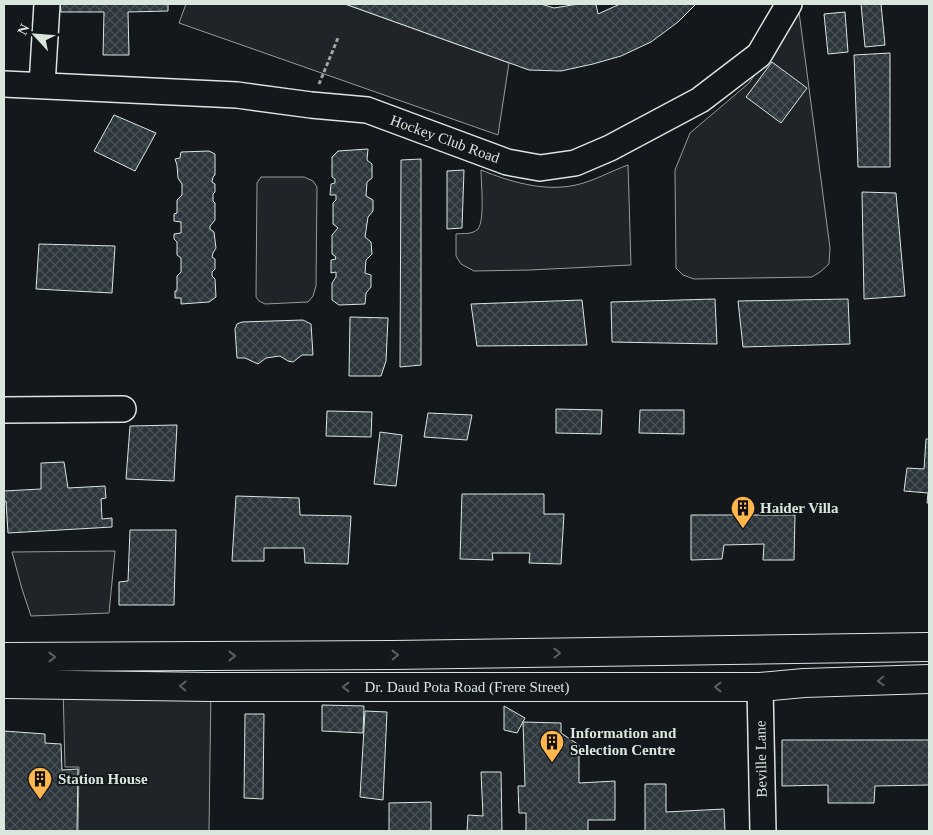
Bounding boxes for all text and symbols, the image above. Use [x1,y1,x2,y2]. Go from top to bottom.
north arrow [10,10,60,60]
text: N [15,22,33,37]
street label: Hockey Club Road [388,112,502,166]
building icon: Haider Villa [730,495,756,529]
place label: Haider Villa [760,500,839,516]
one-way arrow [554,648,562,658]
one-way arrow [392,650,399,660]
one-way arrow [229,651,237,661]
one-way arrow [49,652,57,662]
one-way arrow [876,676,884,686]
street label: Dr. Daud Pota Road (Frere Street) [365,679,569,696]
one-way arrow [179,681,186,691]
one-way arrow [341,682,349,692]
one-way arrow [714,682,722,692]
street label: Beville Lane [752,720,770,798]
place label: Information and Selection Centre [570,725,677,758]
building icon: Information and Selection Centre [539,729,565,763]
building icon: Station House [27,766,53,800]
place label: Station House [58,771,148,787]

